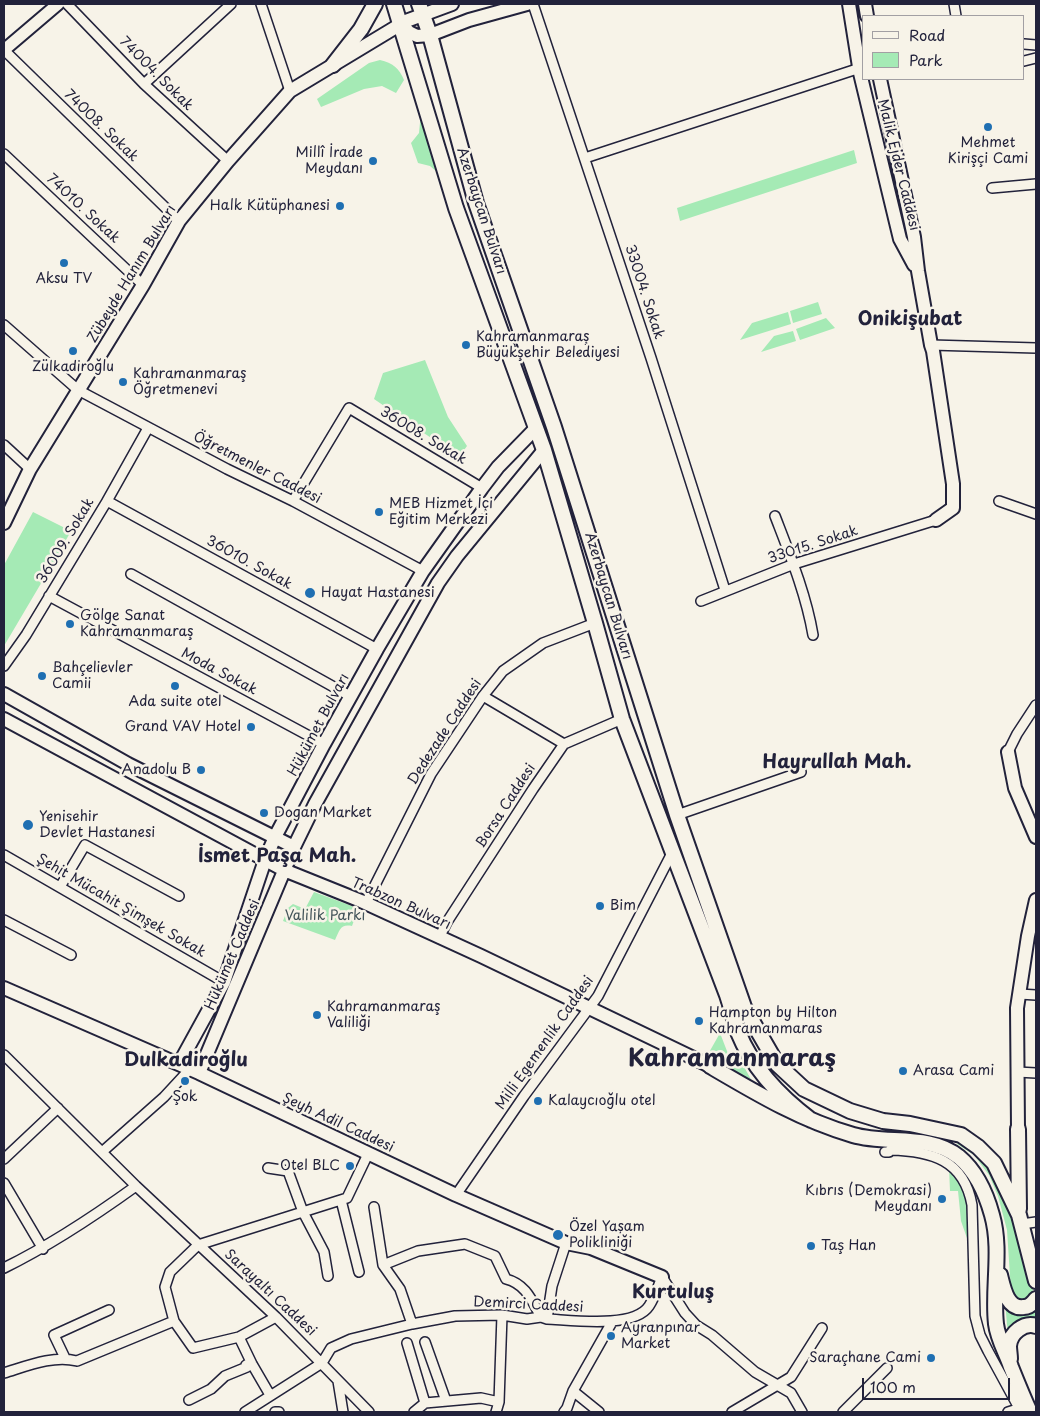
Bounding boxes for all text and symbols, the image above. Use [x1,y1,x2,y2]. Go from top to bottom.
legend [862,15,1025,80]
text: Road [909,23,945,46]
street label: 74004. Sokak [116,34,196,114]
text: Park [909,48,943,71]
street label: 74008. Sokak [60,86,142,166]
street label: Malik Ejder Caddesi [874,97,922,233]
marker: Mehmet Kirişçi Cami [982,121,994,133]
place label: Mehmet Kirişçi Cami [948,135,1028,168]
place label: Millî İrade Meydanı [296,145,363,178]
street label: Azerbaycan Bulvarı [453,146,509,276]
marker: Millî İrade Meydanı [367,155,379,167]
street label: 74010. Sokak [43,171,123,247]
place label: Halk Kütüphanesi [210,198,330,214]
marker: Halk Kütüphanesi [334,200,346,212]
street label: Zübeyde Hanım Bulvarı [84,202,180,346]
street label: 33004. Sokak [621,243,667,341]
marker: Aksu TV [58,257,70,269]
place label: Aksu TV [36,271,92,287]
district label: Onikişubat [858,309,962,331]
place label: Kahramanmaraş Büyükşehir Belediyesi [476,329,620,362]
marker: Kahramanmaraş Büyükşehir Belediyesi [460,339,472,351]
marker: Zülkadiroğlu [67,345,79,357]
place label: Zülkadiroğlu [32,359,114,375]
place label: Kahramanmaraş Öğretmenevi [133,366,246,398]
marker: Kahramanmaraş Öğretmenevi [117,376,129,388]
street label: 36008. Sokak [377,404,469,468]
street label: Öğretmenler Caddesi [190,428,324,508]
street label: 36009. Sokak [34,495,98,587]
place label: MEB Hizmet İçi Eğitim Merkezi [389,496,493,528]
marker: MEB Hizmet İçi Eğitim Merkezi [373,506,385,518]
street label: 33015. Sokak [766,523,860,567]
street label: Azerbaycan Bulvarı [581,530,635,662]
street label: 36010. Sokak [203,532,295,594]
place label: Hayat Hastanesi [321,585,435,601]
marker: Hayat Hastanesi [303,586,317,600]
place label: Gölge Sanat Kahramanmaraş [80,608,193,640]
marker: Gölge Sanat Kahramanmaraş [64,618,76,630]
street label: Moda Sokak [178,645,260,699]
place label: Bahçelievler Camii [52,660,133,692]
marker: Bahçelievler Camii [36,670,48,682]
street label: Hükümet Bulvarı [285,671,353,779]
street label: Dedezade Caddesi [405,676,485,788]
marker: Ada suite otel [169,680,181,692]
place label: Ada suite otel [129,694,221,710]
place label: Grand VAV Hotel [125,719,241,735]
marker: Grand VAV Hotel [245,721,257,733]
district label: Hayrullah Mah. [763,752,911,774]
street label: Borsa Caddesi [473,761,539,851]
place label: Anadolu B [121,762,191,778]
marker: Anadolu B [195,764,207,776]
place label: Dogan Market [274,805,372,821]
marker: Dogan Market [258,807,270,819]
place label: Yenisehir Devlet Hastanesi [39,809,155,842]
marker: Yenisehir Devlet Hastanesi [21,818,35,832]
district label: İsmet Paşa Mah. [198,846,356,868]
street label: Şehit Mücahit Şimşek Sokak [33,851,209,961]
street label: Trabzon Bulvarı [349,875,453,933]
street label: Hükümet Caddesi [202,897,264,1013]
place label: Bim [610,898,636,914]
marker: Bim [594,900,606,912]
park label: Valilik Parkı [285,908,365,924]
street label: Milli Egemenlik Caddesi [492,973,598,1113]
place label: Kahramanmaraş Valiliği [327,999,440,1032]
place label: Hampton by Hilton Kahramanmaras [709,1005,837,1038]
marker: Kahramanmaraş Valiliği [311,1009,323,1021]
marker: Hampton by Hilton Kahramanmaras [693,1015,705,1027]
district label: Kahramanmaraş [628,1045,836,1073]
district label: Dulkadiroğlu [124,1050,248,1072]
place label: Arasa Cami [913,1063,994,1079]
marker: Arasa Cami [897,1065,909,1077]
marker: Şok [179,1075,191,1087]
place label: Şok [172,1089,198,1105]
street label: Şeyh Adil Caddesi [280,1090,396,1156]
place label: Kalaycıoğlu otel [548,1093,655,1109]
marker: Kalaycıoğlu otel [532,1095,544,1107]
place label: Otel BLC [280,1158,340,1174]
marker: Otel BLC [344,1160,356,1172]
place label: Kıbrıs (Demokrasi) Meydanı [805,1183,932,1216]
marker: Kıbrıs (Demokrasi) Meydanı [936,1193,948,1205]
place label: Özel Yaşam Polikliniği [569,1219,645,1252]
marker: Özel Yaşam Polikliniği [551,1228,565,1242]
place label: Taş Han [821,1238,876,1254]
marker: Taş Han [805,1240,817,1252]
street label: Sarayaltı Caddesi [221,1246,319,1340]
district label: Kurtuluş [632,1282,714,1304]
street label: Demirci Caddesi [472,1294,584,1316]
place label: Ayranpınar Market [621,1320,700,1352]
marker: Ayranpınar Market [605,1330,617,1342]
place label: Saraçhane Cami [809,1350,921,1366]
marker: Saraçhane Cami [925,1352,937,1364]
scale bar [865,1368,1012,1400]
text: 100 m [870,1375,916,1398]

